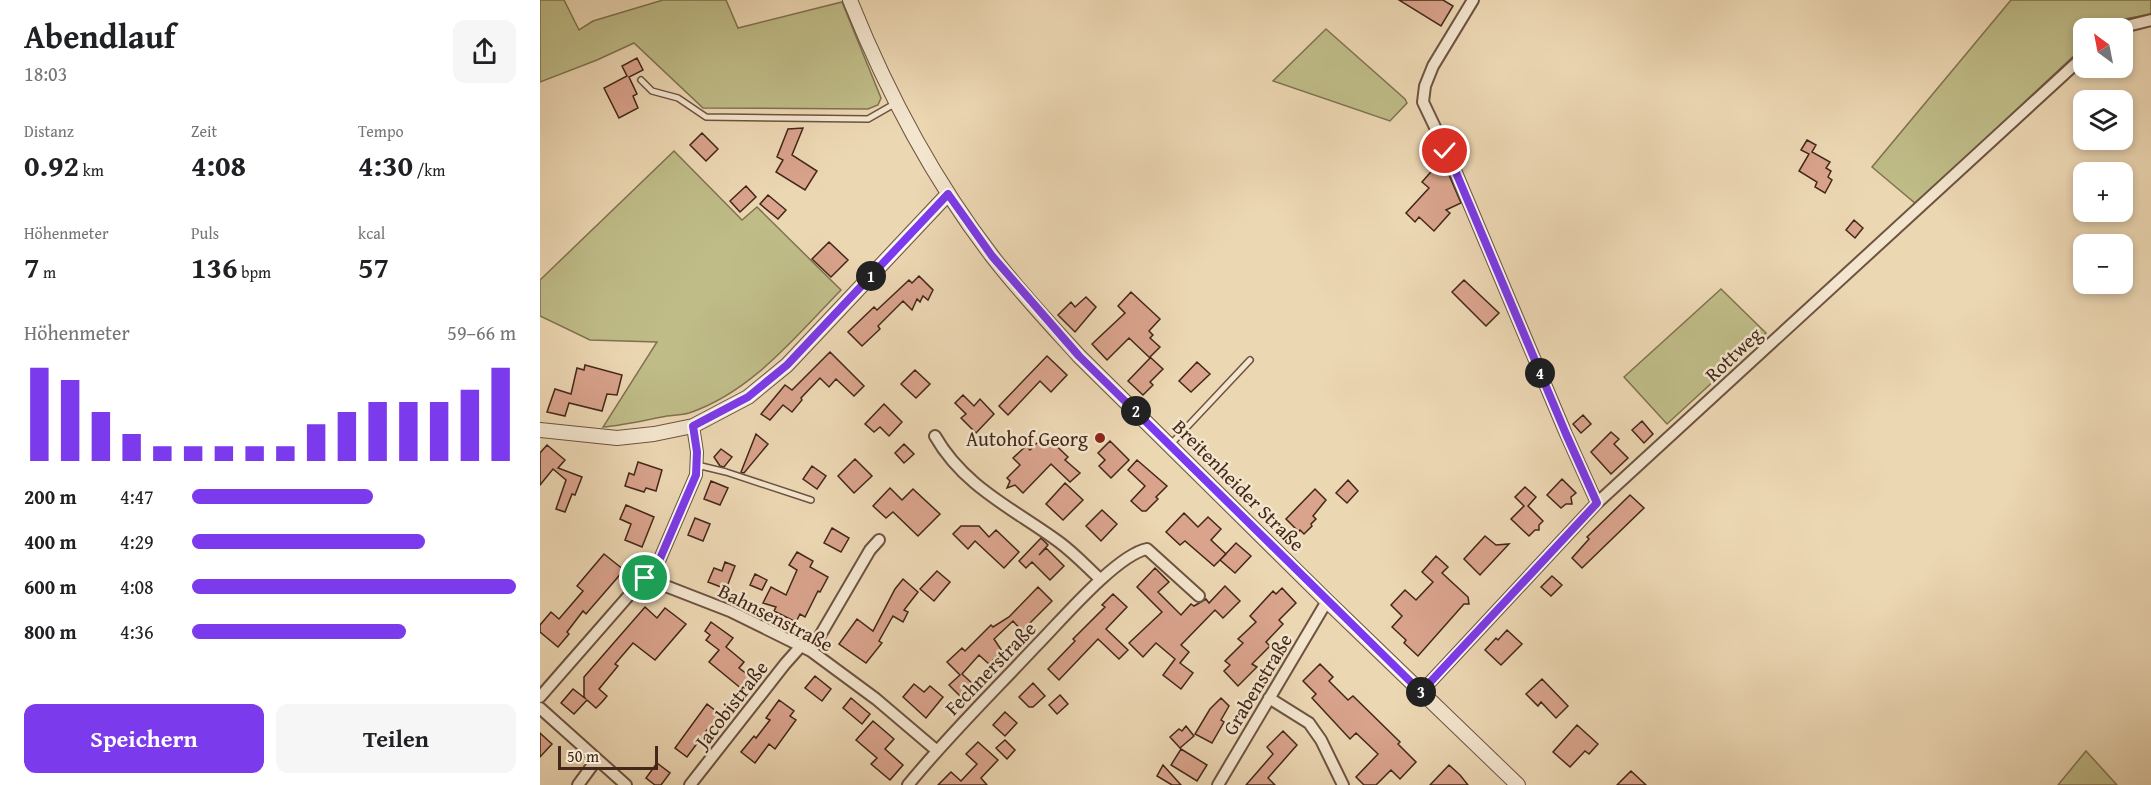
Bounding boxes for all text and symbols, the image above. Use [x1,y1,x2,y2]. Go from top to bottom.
text: Abendlauf [24,12,175,60]
north arrow [2073,18,2133,78]
map controls [2073,18,2133,294]
button: share [453,20,516,83]
text: 18:03 [24,59,67,88]
button: layers [2073,90,2133,150]
text: Distanz [24,119,74,143]
text: Zeit [191,119,217,143]
text: Tempo [358,119,404,143]
pin [1419,125,1470,176]
icon: check [1428,134,1461,167]
text: 0.92 [24,143,79,187]
text: 4:08 [191,143,246,187]
text: 4:30 [358,143,413,187]
text: km [79,158,104,182]
text: /km [413,158,445,182]
button: + [2073,162,2133,222]
text: Höhenmeter [24,221,109,245]
text: Puls [191,221,219,245]
text: kcal [358,221,385,245]
button: − [2073,234,2133,294]
text: 7 [24,245,40,289]
text: 136 [191,245,238,289]
text: 57 [358,245,389,289]
text: m [40,260,56,284]
text: bpm [238,260,271,284]
pin: 1 [856,261,886,291]
text: 1 [867,264,875,288]
text: Höhenmeter [24,318,130,347]
text: 59–66 m [447,318,516,347]
street label: Rottweg [1698,320,1768,388]
pin: 4 [1525,358,1555,388]
text: 4 [1536,361,1544,385]
pin: 2 [1121,396,1151,426]
text: 2 [1132,399,1140,423]
street label: Breitenheider Straße [1166,412,1312,558]
place label: Autohof Georg [966,424,1088,453]
marker: Autohof Georg [1093,431,1107,445]
text: 200 m [24,482,77,511]
text: 4:47 [120,482,154,511]
text: 400 m [24,527,77,556]
text: 4:29 [120,527,154,556]
pin [619,552,670,603]
icon: arrive [628,561,661,594]
text: 600 m [24,572,77,601]
text: 4:08 [120,572,154,601]
street label: Bahnsenstraße [714,576,838,658]
street label: Fechnerstraße [938,615,1042,721]
text: 800 m [24,617,77,646]
text: 4:36 [120,617,154,646]
street label: Grabenstraße [1215,628,1299,740]
street label: Jacobistraße [686,654,775,756]
pin: 3 [1406,677,1436,707]
text: 3 [1417,680,1425,704]
button: Speichern [24,704,264,773]
button: Teilen [276,704,516,773]
scale bar [558,743,658,770]
text: 50 m [567,744,599,768]

